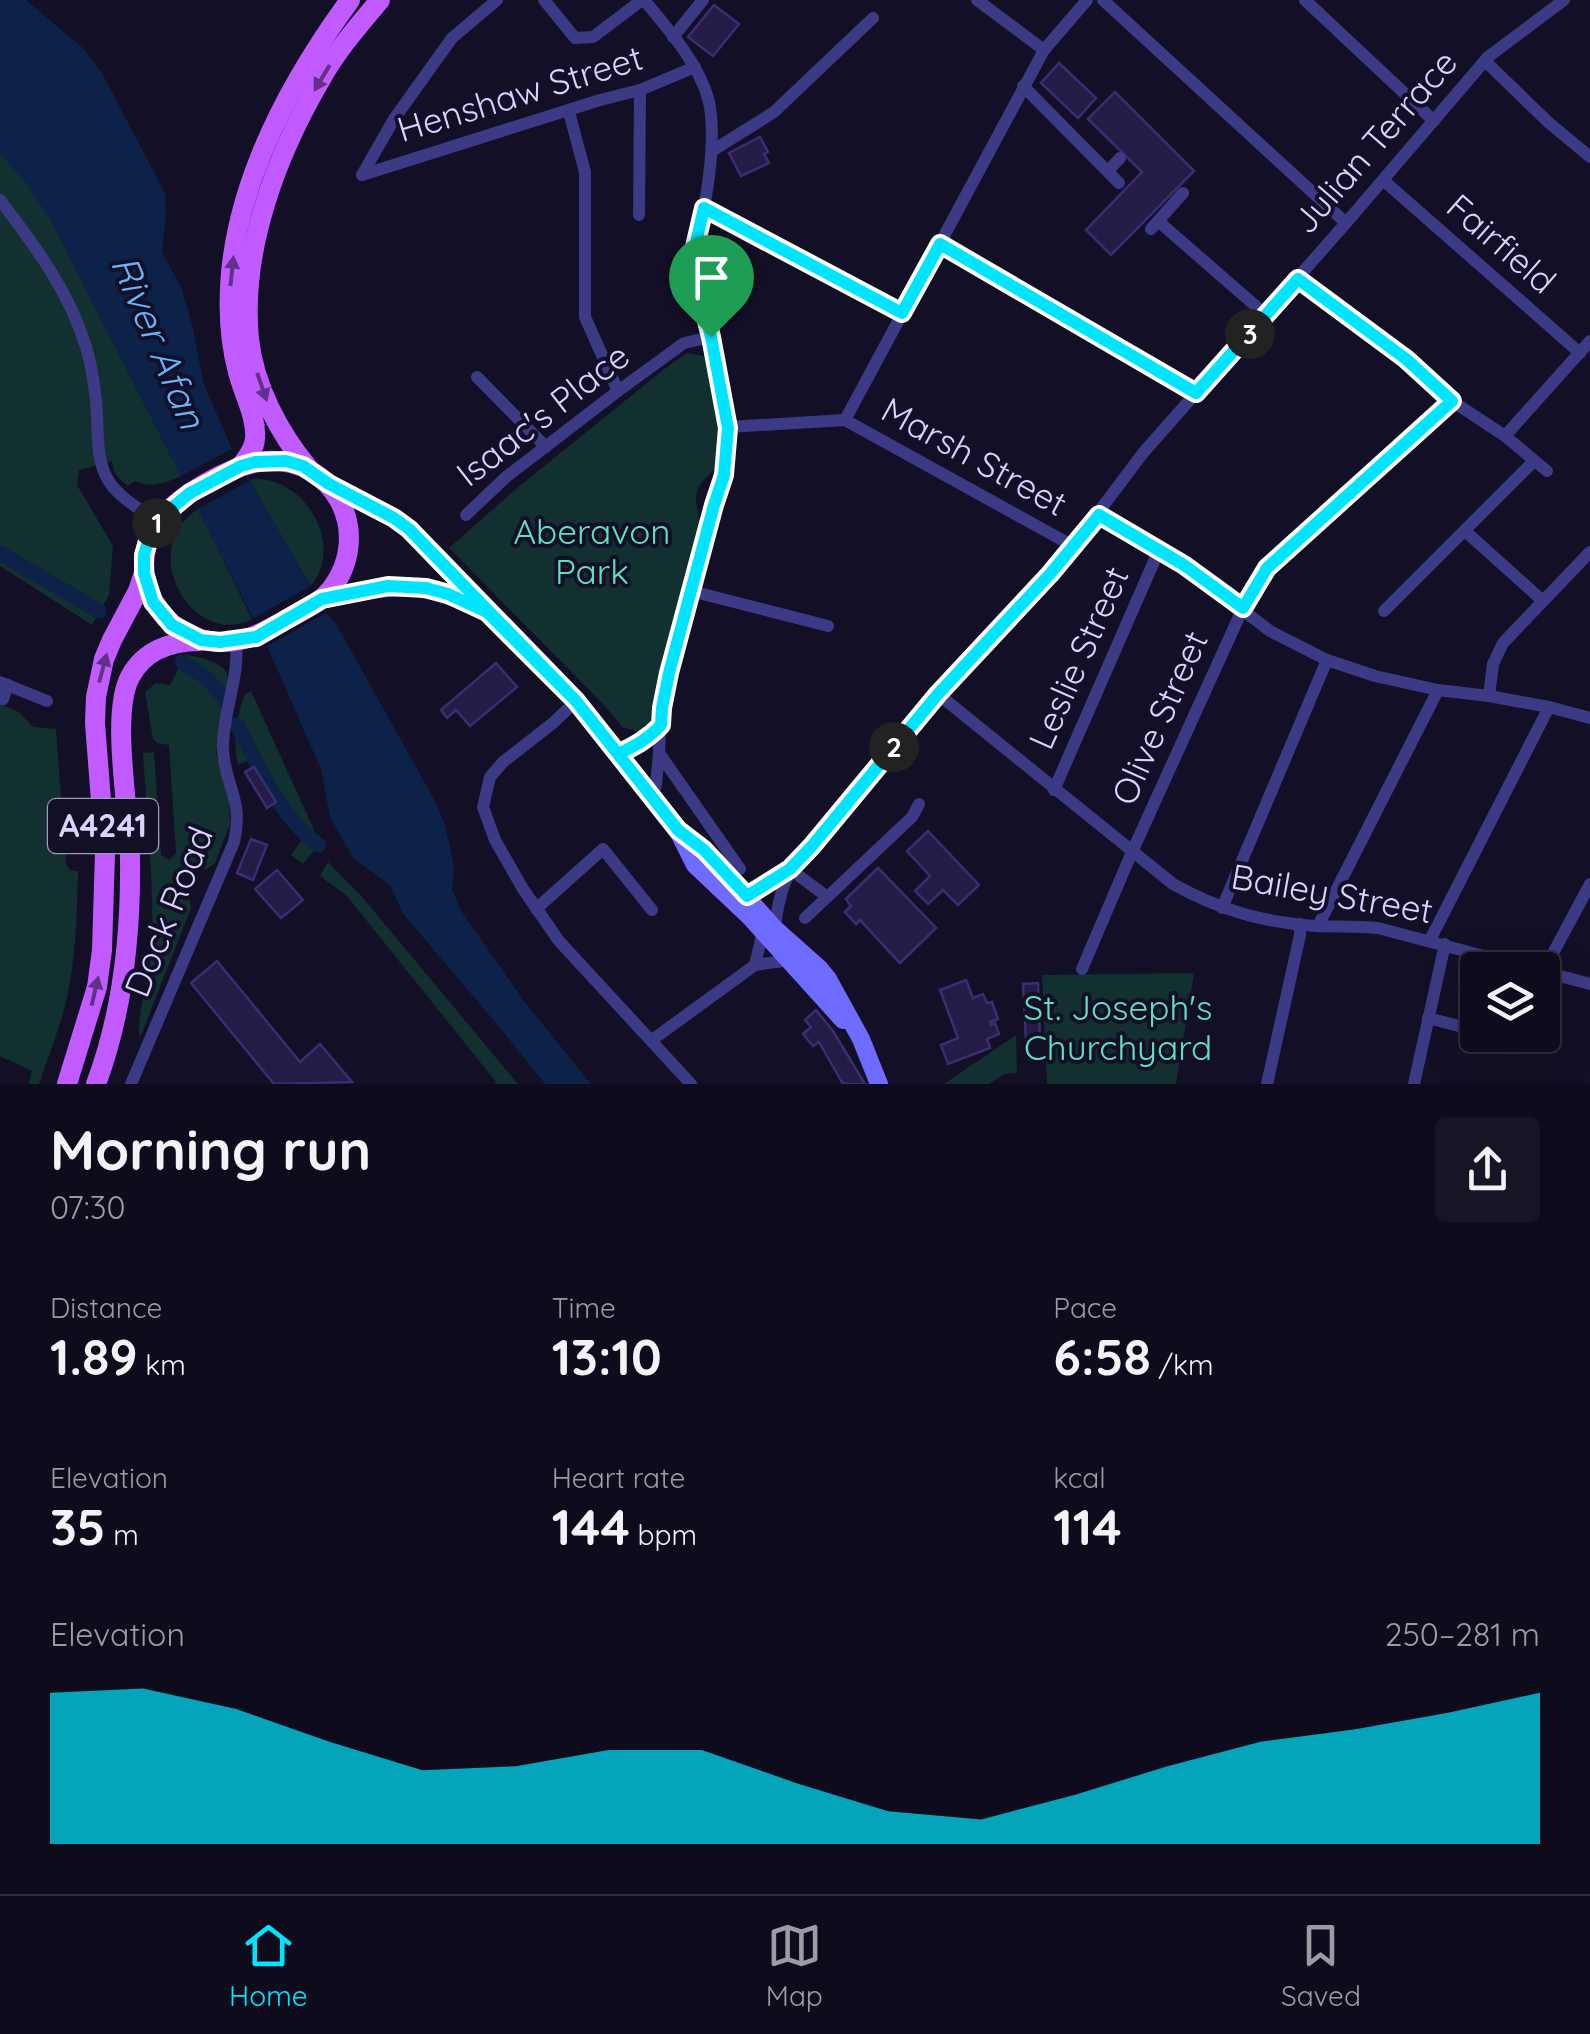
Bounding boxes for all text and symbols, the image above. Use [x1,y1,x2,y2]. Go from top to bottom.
street label: Henshaw Street [392,35,648,151]
street label: Julian Terrace [1283,41,1466,242]
one-way arrow [314,64,331,92]
street label: Fairfield [1438,184,1565,303]
pin [669,235,754,338]
water label: River Afan [101,248,217,436]
icon: arrive [684,250,739,305]
one-way arrow [224,255,240,287]
pin: 3 [1225,309,1275,359]
text: 3 [1242,316,1258,351]
street label: Isaac's Place [447,333,638,495]
one-way arrow [255,372,270,402]
street label: Marsh Street [874,387,1075,525]
pin: 1 [132,498,182,548]
text: 1 [152,505,162,540]
park label: Aberavon Park [513,509,671,593]
street label: Leslie Street [1018,559,1138,756]
street label: Olive Street [1101,624,1217,811]
one-way arrow [95,652,111,683]
pin: 2 [869,722,919,772]
text: 2 [886,729,902,764]
road number: A4241 [48,799,158,853]
street label: Dock Road [114,820,222,1003]
street label: Bailey Street [1228,854,1436,932]
map controls [1460,952,1560,1052]
button: layers [1460,952,1560,1052]
one-way arrow [88,975,103,1006]
park label: St. Joseph's Churchyard [1023,985,1213,1069]
text: Morning run [50,1115,371,1184]
button: share [1435,1117,1540,1222]
text: 07:30 [50,1187,126,1227]
text: Distance [50,1290,162,1325]
text: Time [552,1290,616,1325]
text: Pace [1053,1290,1117,1325]
text: 1.89 [50,1325,138,1388]
text: 13:10 [552,1325,662,1388]
text: 6:58 [1053,1325,1151,1388]
text: km [138,1347,186,1382]
text: /km [1151,1347,1214,1382]
text: Elevation [50,1460,168,1495]
text: Heart rate [552,1460,685,1495]
text: kcal [1053,1460,1106,1495]
text: 35 [50,1495,106,1558]
text: 144 [552,1495,630,1558]
text: 114 [1053,1495,1122,1558]
text: m [106,1517,139,1552]
text: bpm [630,1517,697,1552]
text: Elevation [50,1614,185,1654]
text: 250–281 m [1385,1614,1540,1654]
tab: Home [229,1918,308,2013]
tab: Map [766,1918,823,2013]
tab: Saved [1281,1918,1361,2013]

